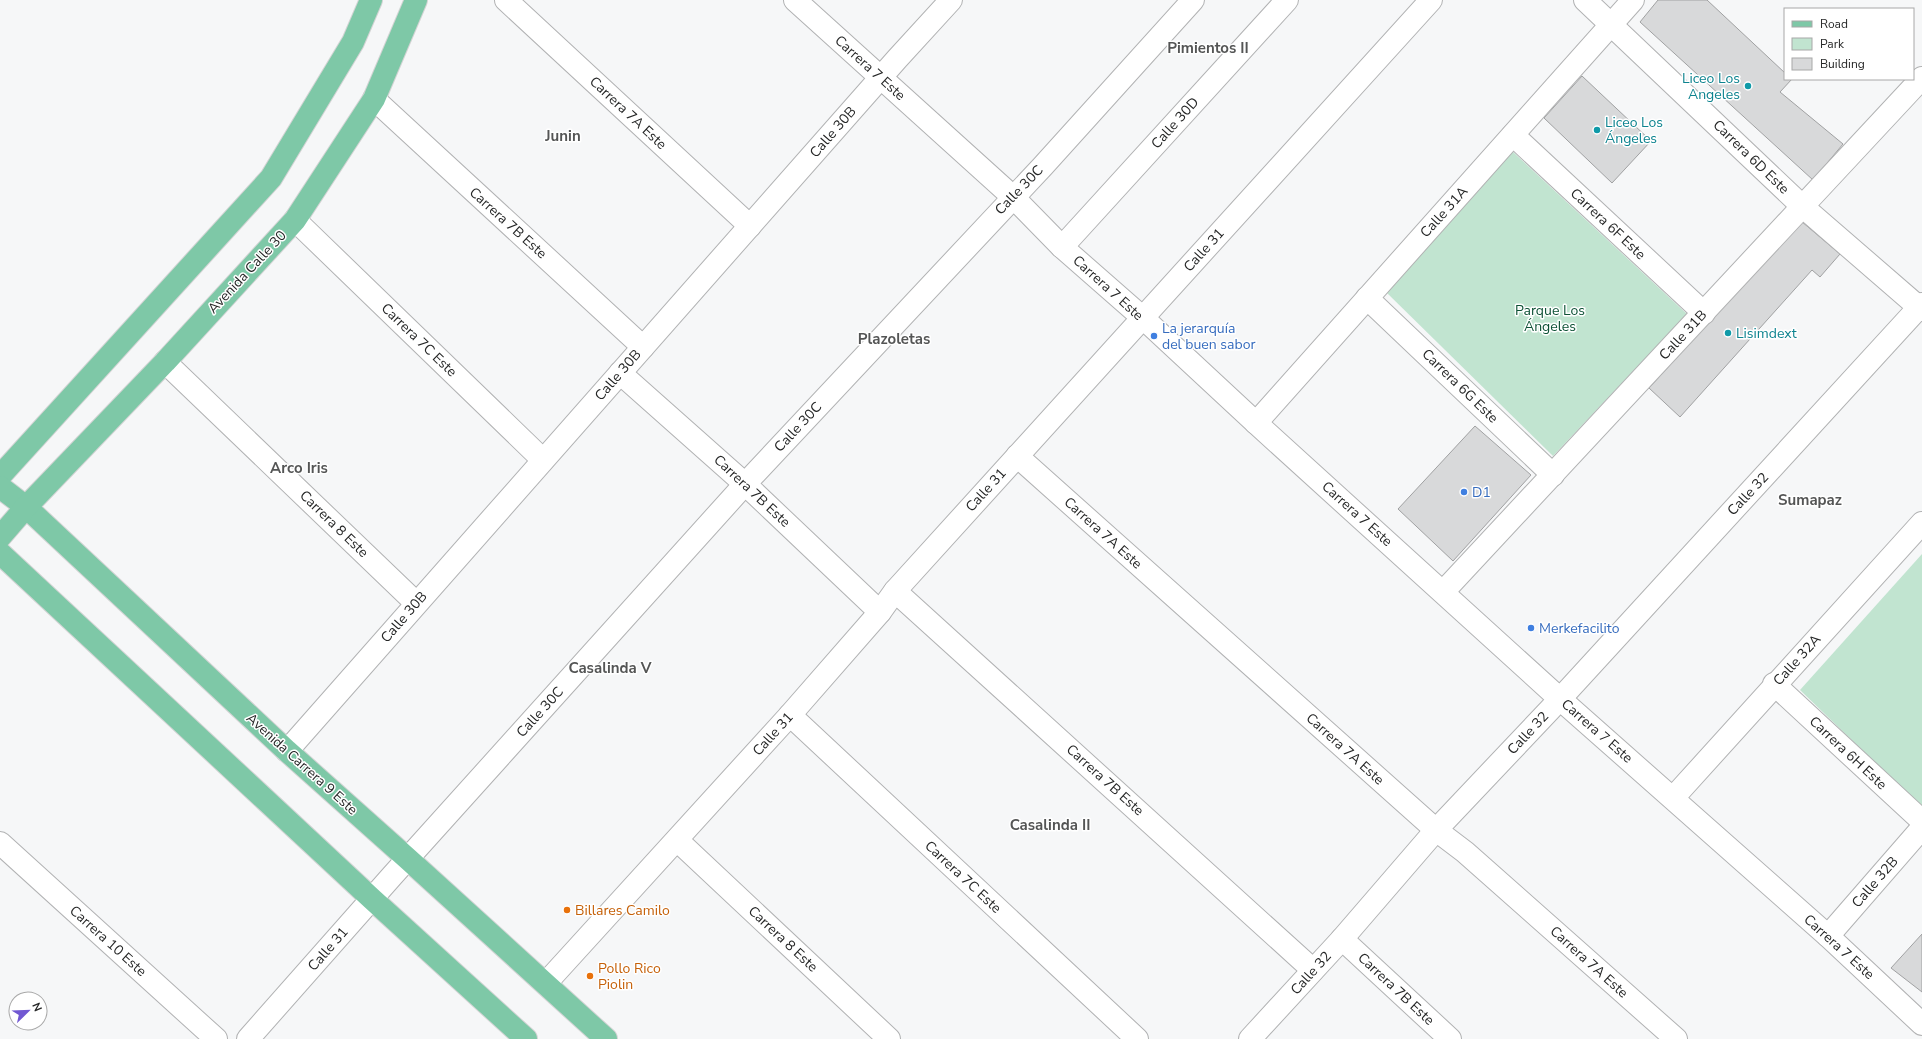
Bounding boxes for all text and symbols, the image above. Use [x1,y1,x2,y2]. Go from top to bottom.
legend [1784,8,1914,80]
text: Road [1820,16,1848,32]
street label: Carrera 7 Este [831,31,909,105]
text: Park [1820,36,1845,52]
district label: Pimientos II [1167,38,1249,58]
text: Building [1820,56,1865,72]
place label: Liceo Los Angeles [1682,69,1740,104]
street label: Carrera 7A Este [585,72,671,154]
marker: Liceo Los Angeles [1743,81,1753,91]
street label: Calle 30D [1147,93,1203,153]
street label: Calle 30B [805,102,861,162]
place label: Liceo Los Ángeles [1605,113,1663,148]
street label: Carrera 6D Este [1709,116,1793,198]
marker: Liceo Los Ángeles [1592,125,1602,135]
district label: Junin [544,126,581,146]
street label: Calle 30C [991,161,1047,219]
street label: Calle 31A [1416,182,1472,242]
street label: Carrera 7B Este [465,183,551,263]
street label: Carrera 6F Este [1566,184,1650,264]
street label: Calle 31 [1179,224,1229,276]
street label: Avenida Calle 30 [203,226,291,318]
street label: Carrera 7 Este [1069,251,1147,325]
street label: Carrera 7C Este [377,299,461,381]
park label: Parque Los Ángeles [1515,301,1585,336]
street label: Calle 31B [1655,306,1711,364]
place label: La jerarquía del buen sabor [1162,319,1255,354]
place label: Lisimdext [1736,324,1797,343]
marker: Lisimdext [1723,328,1733,338]
district label: Plazoletas [858,329,930,349]
marker: La jerarquía del buen sabor [1149,331,1159,341]
street label: Calle 30B [590,345,646,405]
street label: Carrera 6G Este [1418,345,1502,427]
street label: Calle 30C [770,398,826,456]
street label: Carrera 7B Este [710,450,794,532]
district label: Arco Iris [270,458,328,478]
street label: Calle 31 [961,464,1011,516]
street label: Calle 32 [1723,468,1773,520]
street label: Carrera 7 Este [1318,477,1396,551]
place label: D1 [1472,483,1491,502]
street label: Carrera 8 Este [295,486,373,562]
marker: D1 [1459,487,1469,497]
district label: Sumapaz [1778,490,1842,510]
street label: Carrera 7A Este [1060,493,1146,573]
street label: Calle 30B [376,587,432,647]
place label: Merkefacilito [1539,619,1620,638]
marker: Merkefacilito [1526,623,1536,633]
street label: Calle 32A [1769,630,1825,690]
district label: Casalinda V [569,658,652,678]
street label: Calle 30C [512,683,568,741]
street label: Carrera 7 Este [1557,695,1637,767]
street label: Calle 32 [1503,707,1553,759]
street label: Calle 31 [748,708,798,760]
street label: Avenida Carrera 9 Este [242,709,362,819]
street label: Carrera 7A Este [1302,709,1388,789]
street label: Carrera 6H Este [1805,712,1891,794]
street label: Carrera 7B Este [1062,740,1148,820]
district label: Casalinda II [1010,815,1090,835]
street label: Carrera 7C Este [921,837,1005,917]
street label: Calle 32B [1847,852,1903,912]
street label: Carrera 10 Este [65,901,151,981]
place label: Billares Camilo [575,901,670,920]
street label: Carrera 8 Este [744,902,822,976]
marker: Billares Camilo [562,905,572,915]
street label: Carrera 7 Este [1800,910,1878,984]
street label: Carrera 7A Este [1546,922,1632,1002]
street label: Calle 31 [304,923,352,975]
street label: Calle 32 [1286,947,1336,999]
street label: Carrera 7B Este [1354,948,1438,1030]
place label: Pollo Rico Piolin [598,959,661,994]
marker: Pollo Rico Piolin [585,971,595,981]
north arrow [8,991,48,1031]
text: N [28,1001,45,1014]

